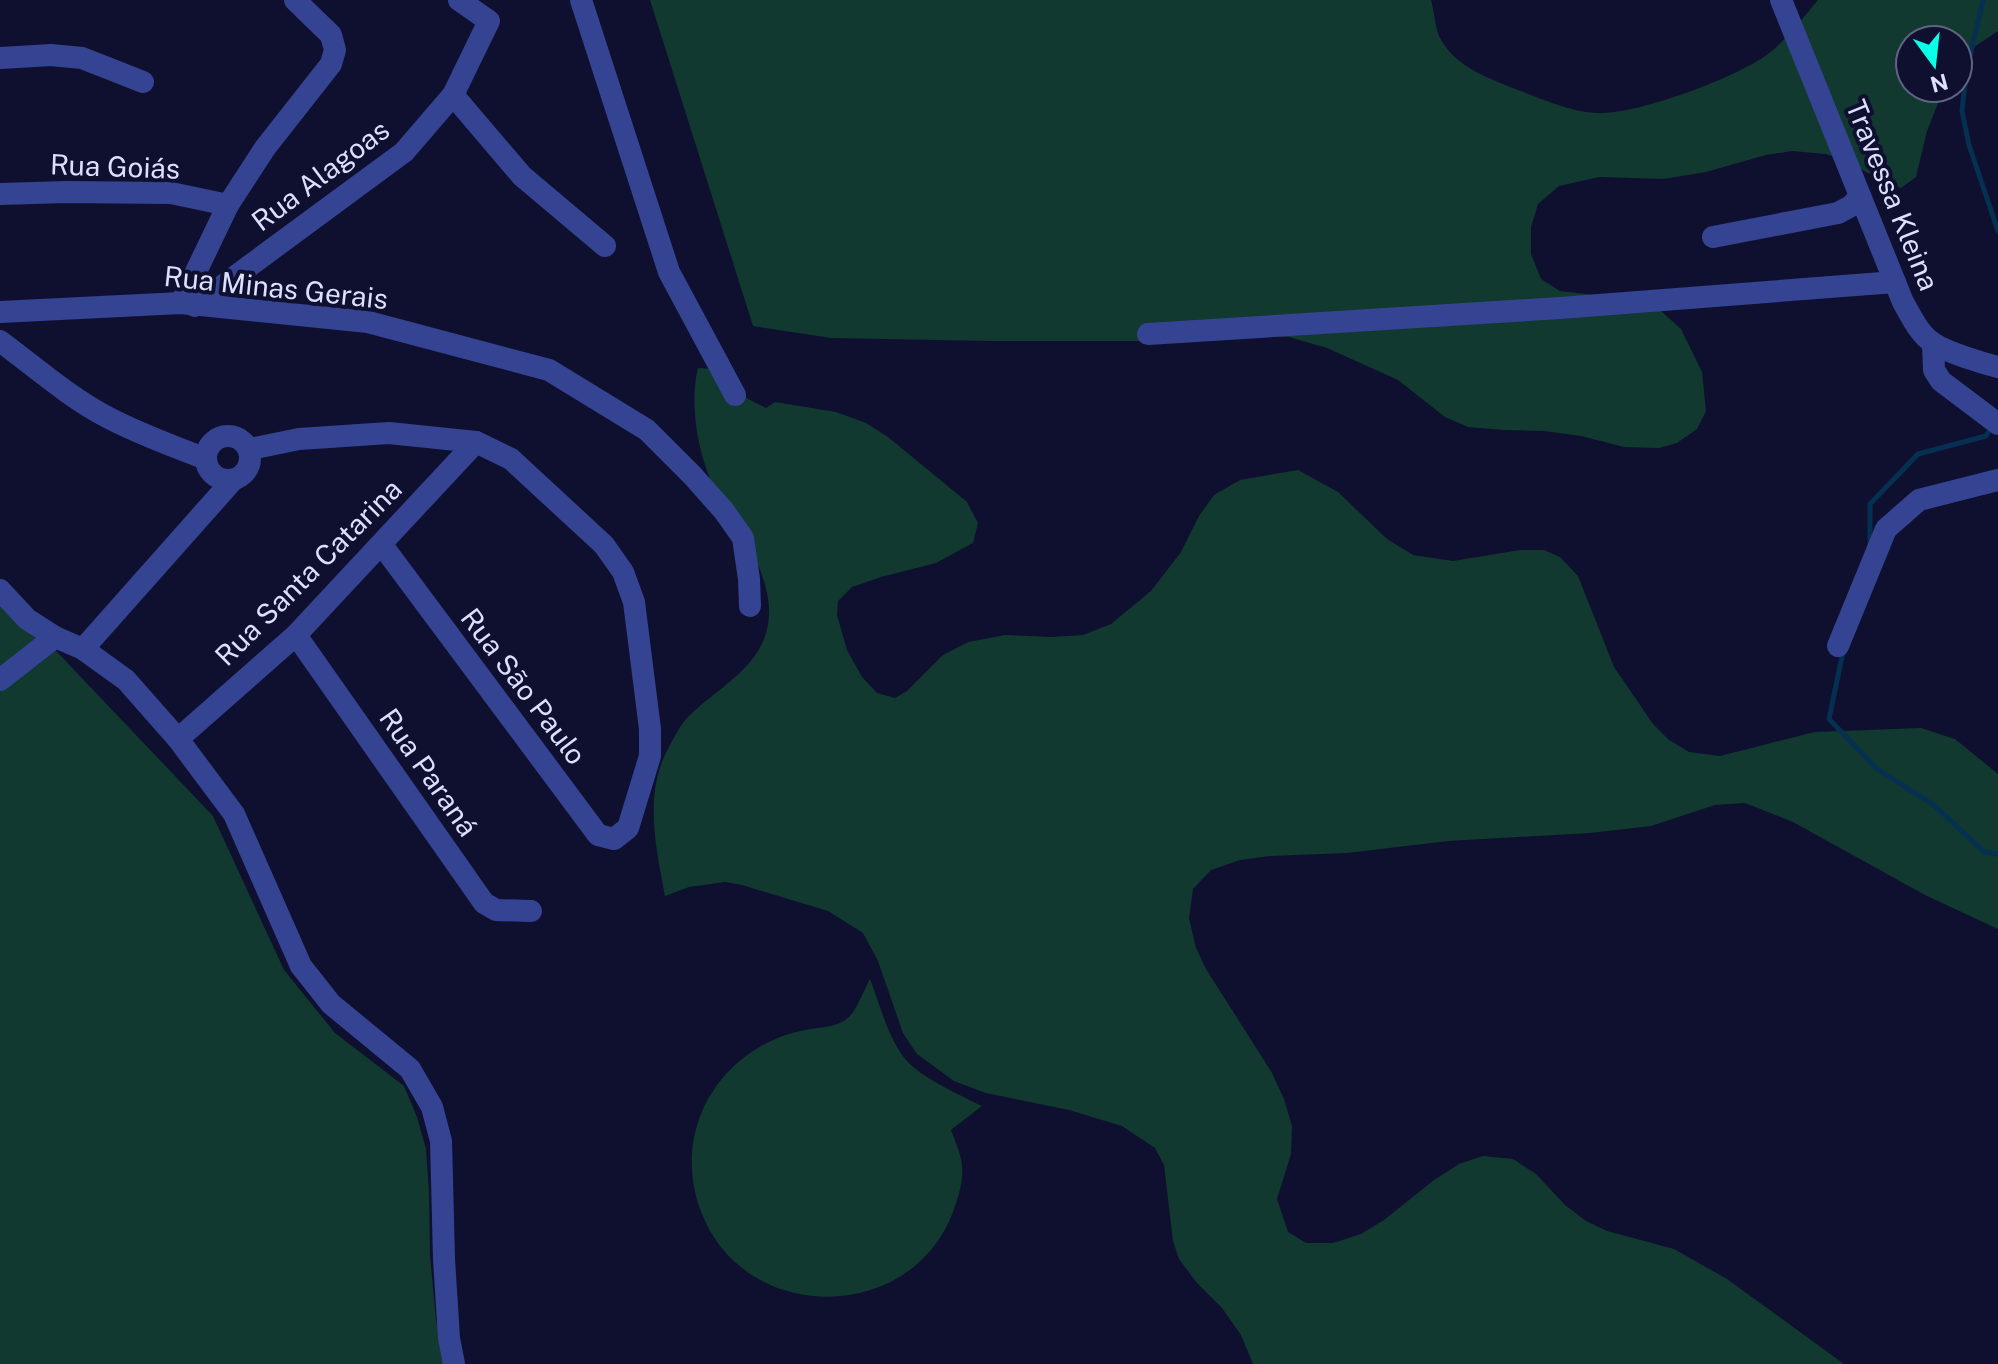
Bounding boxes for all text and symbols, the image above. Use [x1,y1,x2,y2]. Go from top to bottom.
north arrow [1894,24,1974,104]
text: N [1927,69,1951,98]
street label: Travessa Kleina [1840,95,1946,295]
street label: Rua Alagoas [245,113,395,237]
street label: Rua Goiás [49,147,181,185]
street label: Rua Minas Gerais [162,259,390,315]
street label: Rua Santa Catarina [208,472,408,672]
street label: Rua São Paulo [455,601,593,771]
street label: Rua Paraná [373,702,485,842]

